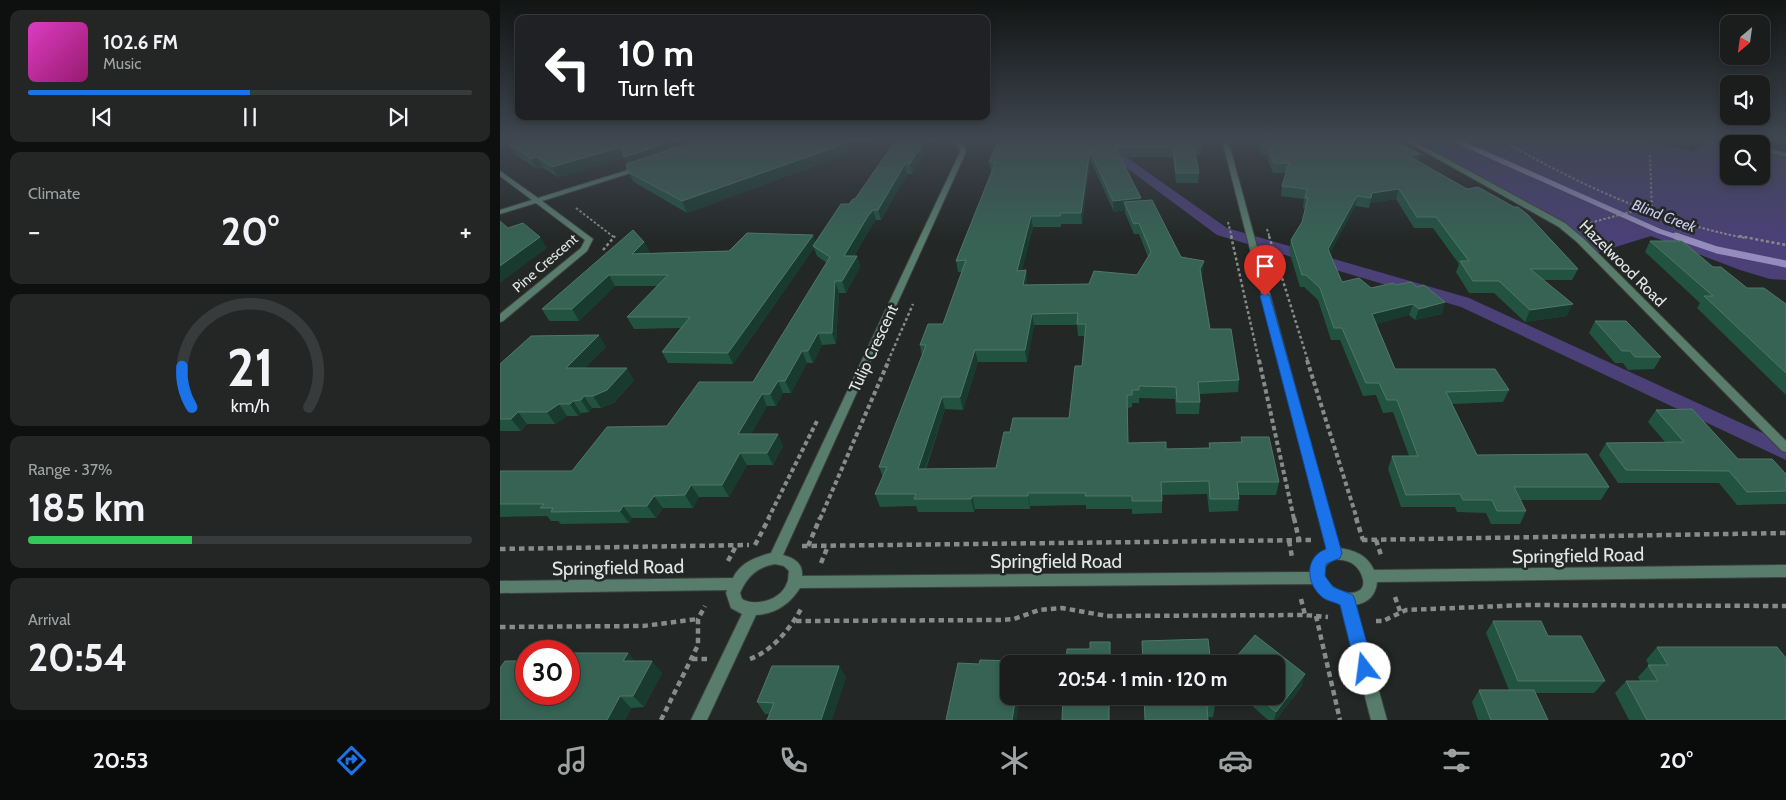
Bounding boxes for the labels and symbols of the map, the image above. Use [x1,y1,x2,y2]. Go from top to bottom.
north arrow [1720,15,1770,65]
water label: Blind Creek [1630,196,1699,237]
street label: Hazelwood Road [1575,216,1670,311]
street label: Pine Crescent [509,230,582,296]
pin [1244,245,1286,296]
street label: Tulip Crescent [845,301,902,395]
street label: Springfield Road [1512,543,1644,568]
street label: Springfield Road [990,550,1122,573]
street label: Springfield Road [552,555,684,580]
speed limit sign: 30 [515,640,580,705]
position arrow [1338,642,1390,694]

